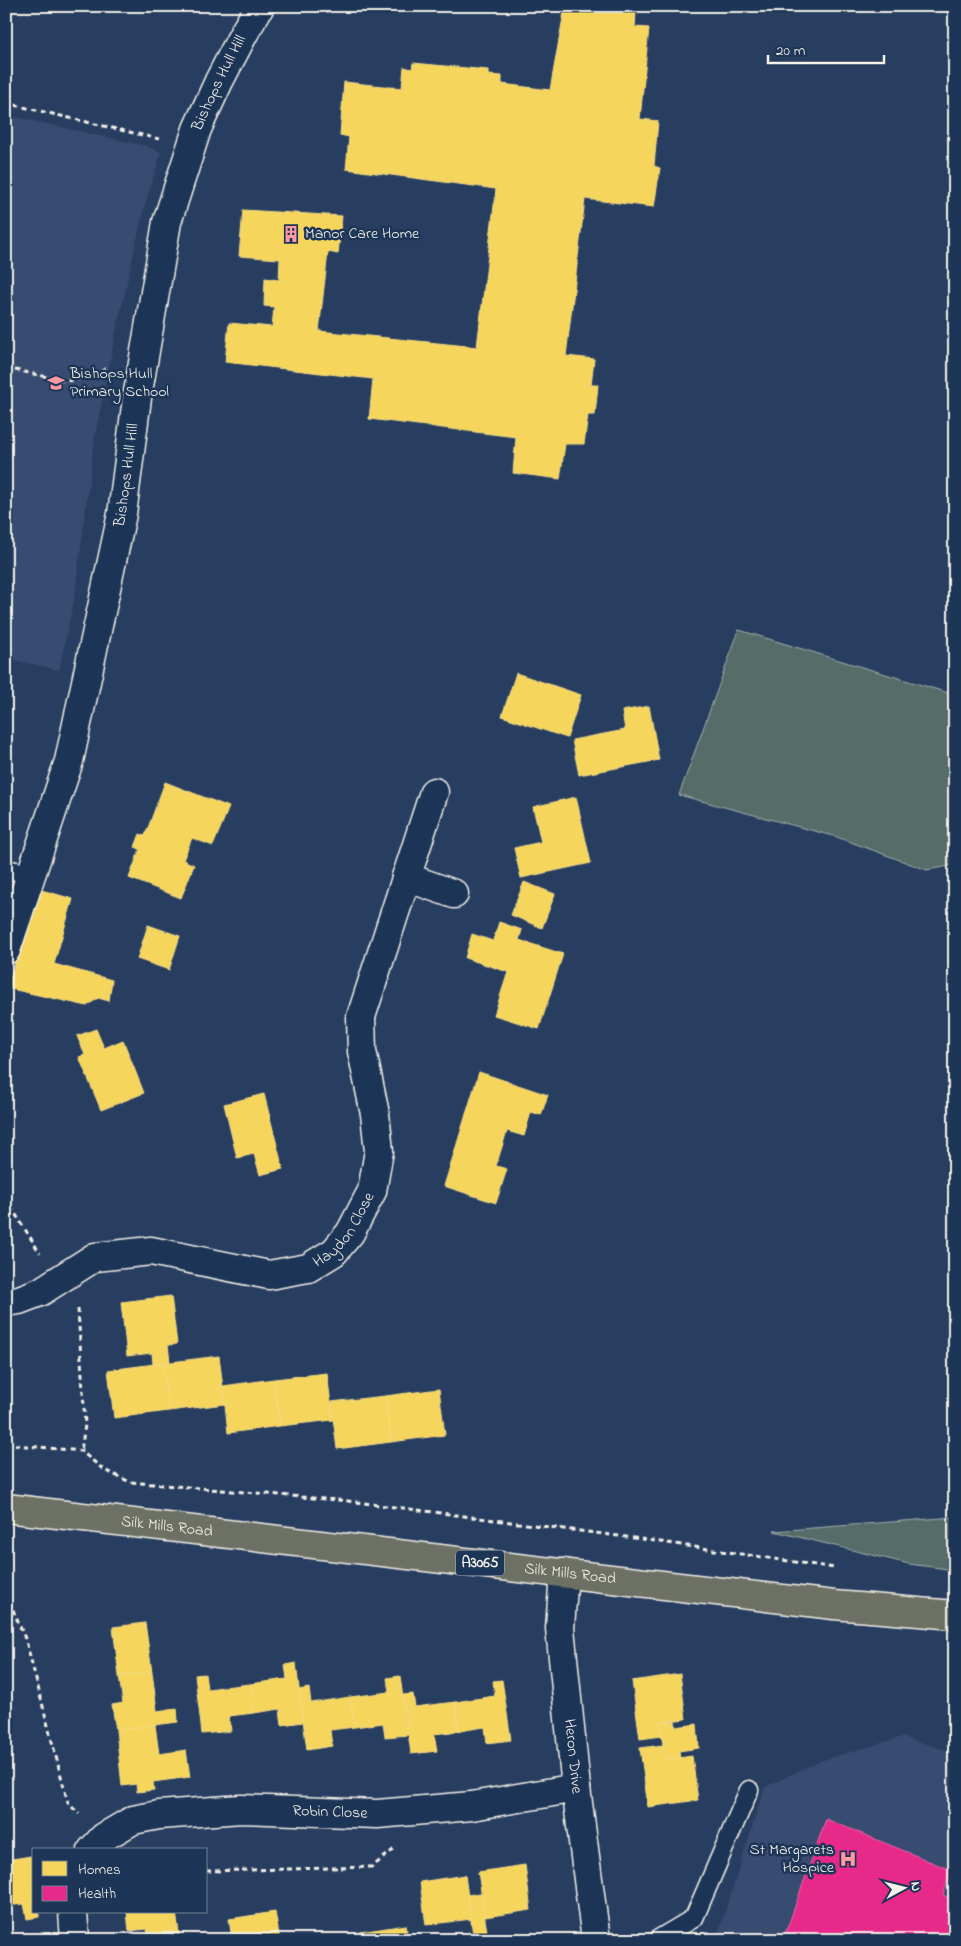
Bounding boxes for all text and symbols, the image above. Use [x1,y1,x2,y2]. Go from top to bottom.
street label: Bishops Hull Hill [185,31,253,136]
scale bar [768,32,885,64]
text: 20 m [776,40,806,62]
place label: Manor Care Home [305,222,420,246]
building icon: Manor Care Home [281,224,301,244]
place label: Bishops Hull Primary School [69,362,169,404]
school or university icon: Bishops Hull Primary School [46,373,66,393]
street label: Bishops Hull Hill [107,422,146,530]
street label: Haydon Close [308,1187,382,1274]
street label: Silk Mills Road [120,1510,214,1544]
road number: A3065 [456,1550,504,1576]
street label: Silk Mills Road [523,1557,617,1591]
street label: Heron Drive [557,1718,589,1796]
street label: Robin Close [292,1799,369,1826]
place label: St Margarets Hospice [750,1838,835,1880]
legend [32,1848,208,1914]
hospital icon: St Margarets Hospice [838,1849,858,1869]
text: Homes [78,1859,121,1881]
north arrow [878,1864,928,1914]
text: N [904,1881,926,1893]
text: Health [78,1883,116,1905]

